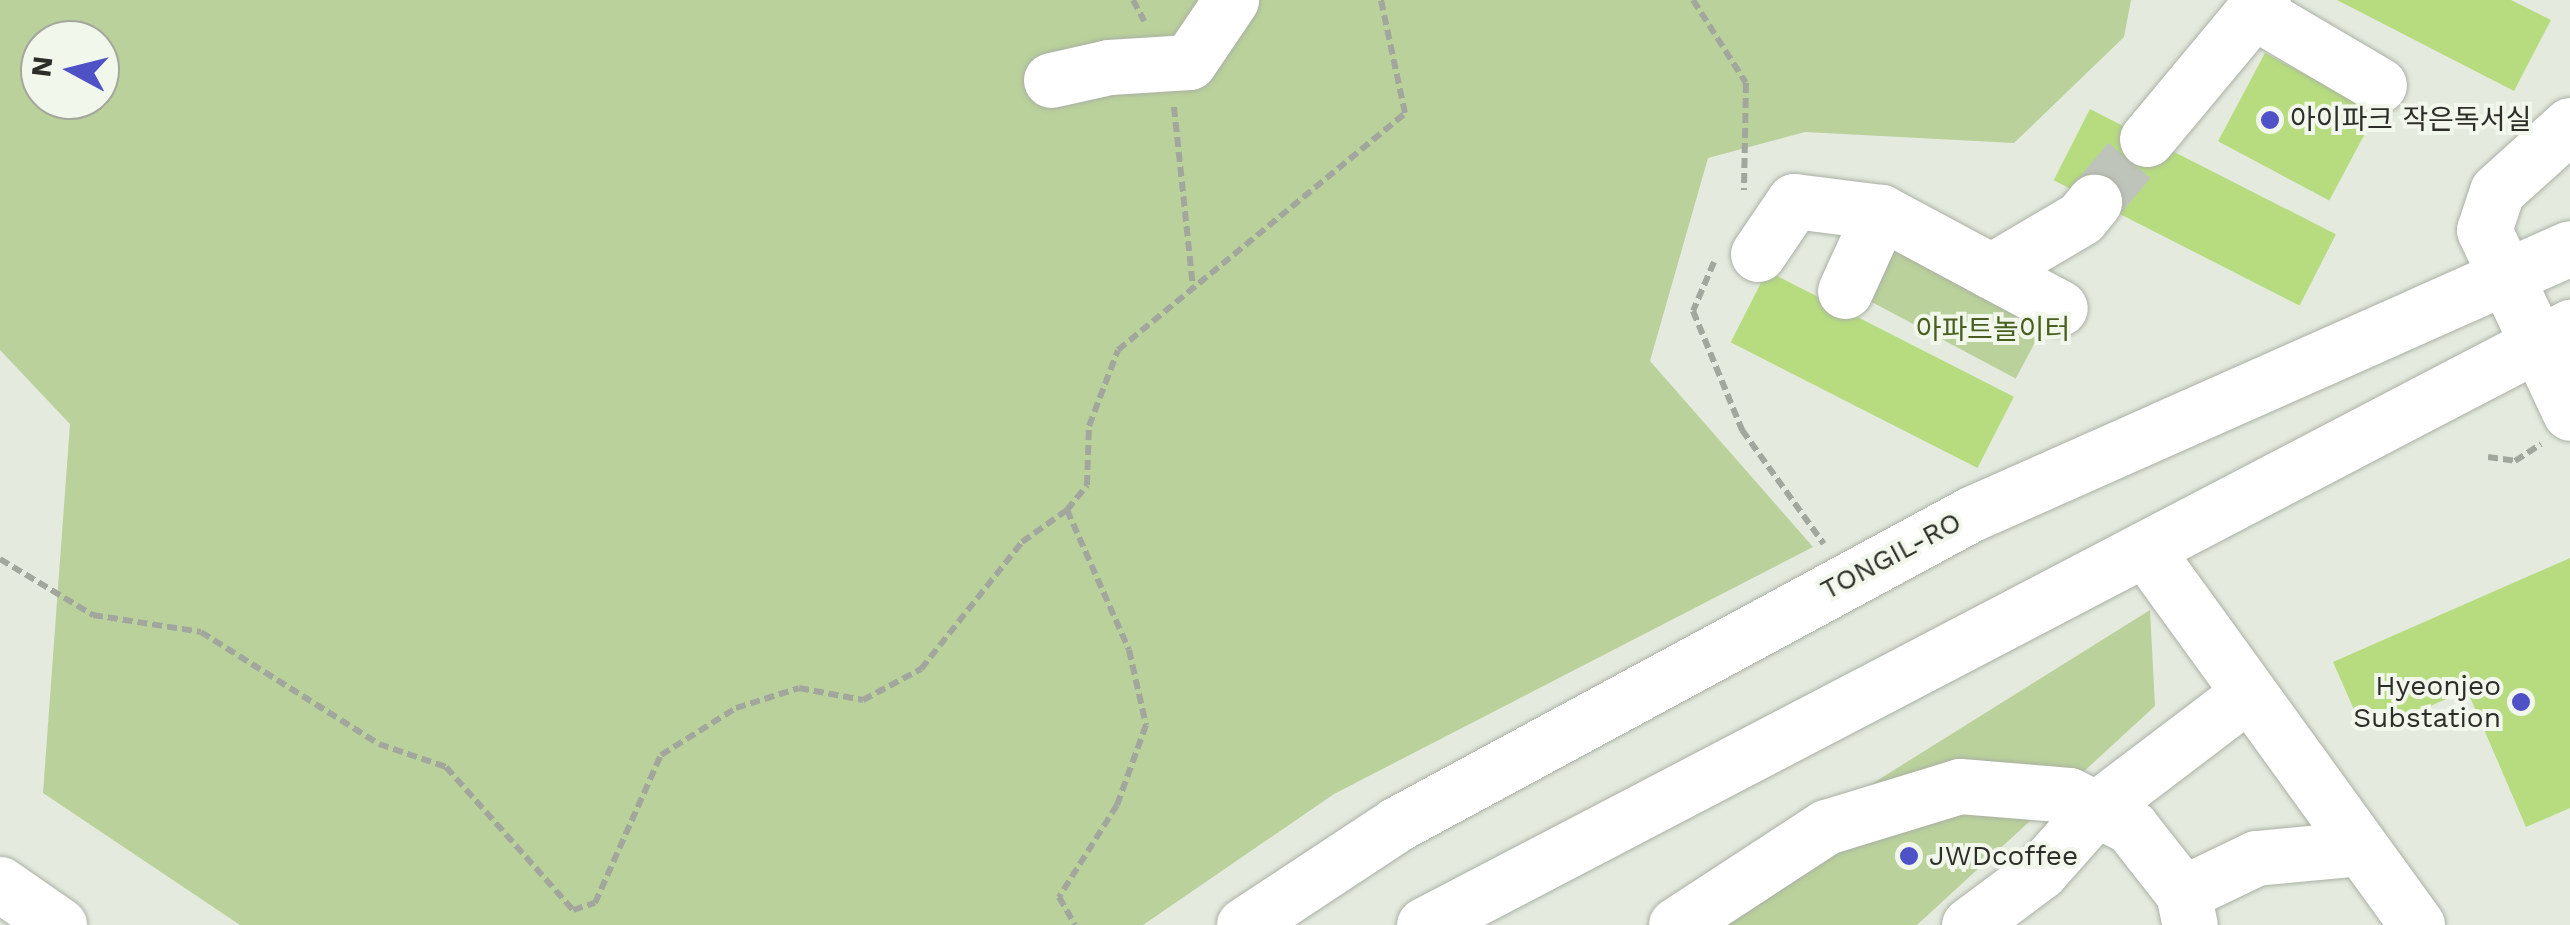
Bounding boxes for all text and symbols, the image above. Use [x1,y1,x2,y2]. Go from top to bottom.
north arrow [20,20,120,120]
text: N [24,54,59,79]
place label: 아이파크 작은독서실 [2290,103,2531,137]
marker: 아이파크 작은독서실 [2259,109,2281,131]
park label: 아파트놀이터 [1916,313,2070,347]
street label: TONGIL-RO [1815,505,1967,607]
place label: Hyeonjeo Substation [2353,669,2501,735]
marker: Hyeonjeo Substation [2510,691,2532,713]
place label: JWDcoffee [1929,839,2078,873]
marker: JWDcoffee [1898,845,1920,867]

